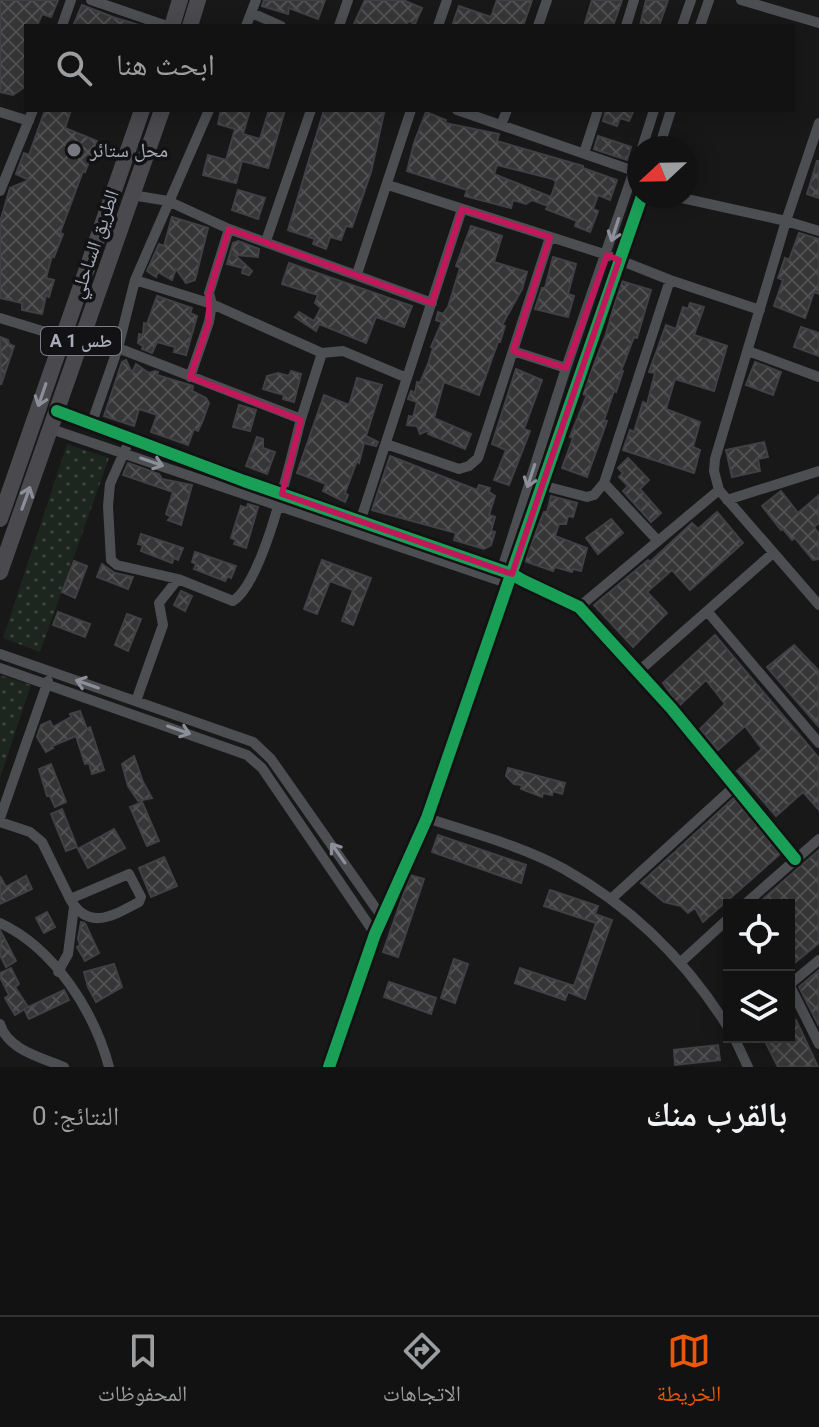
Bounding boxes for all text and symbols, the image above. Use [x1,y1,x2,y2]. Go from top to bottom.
search box [24,24,795,112]
icon: search [52,46,96,90]
text: ابحث هنا [116,47,215,82]
north arrow [627,136,699,208]
place label: محل ستائر [89,138,168,162]
marker: محل ستائر [65,141,83,159]
street label: الطريق الساحلي [64,187,128,303]
one-way arrow [606,217,621,242]
road number: A 1 طس [41,327,121,355]
one-way arrow [34,382,49,407]
one-way arrow [139,456,164,471]
one-way arrow [523,463,538,489]
one-way arrow [20,486,35,511]
one-way arrow [75,675,100,690]
one-way arrow [167,724,192,739]
one-way arrow [330,842,346,864]
map controls [723,899,795,1043]
button: locate [723,899,795,971]
button: layers [723,971,795,1043]
text: بالقرب منك [646,1094,787,1134]
text: النتائج: 0 [32,1101,119,1131]
tab: المحفوظات [98,1329,187,1415]
tab: الاتجاهات [383,1329,461,1415]
tab: الخريطة [656,1329,721,1415]

